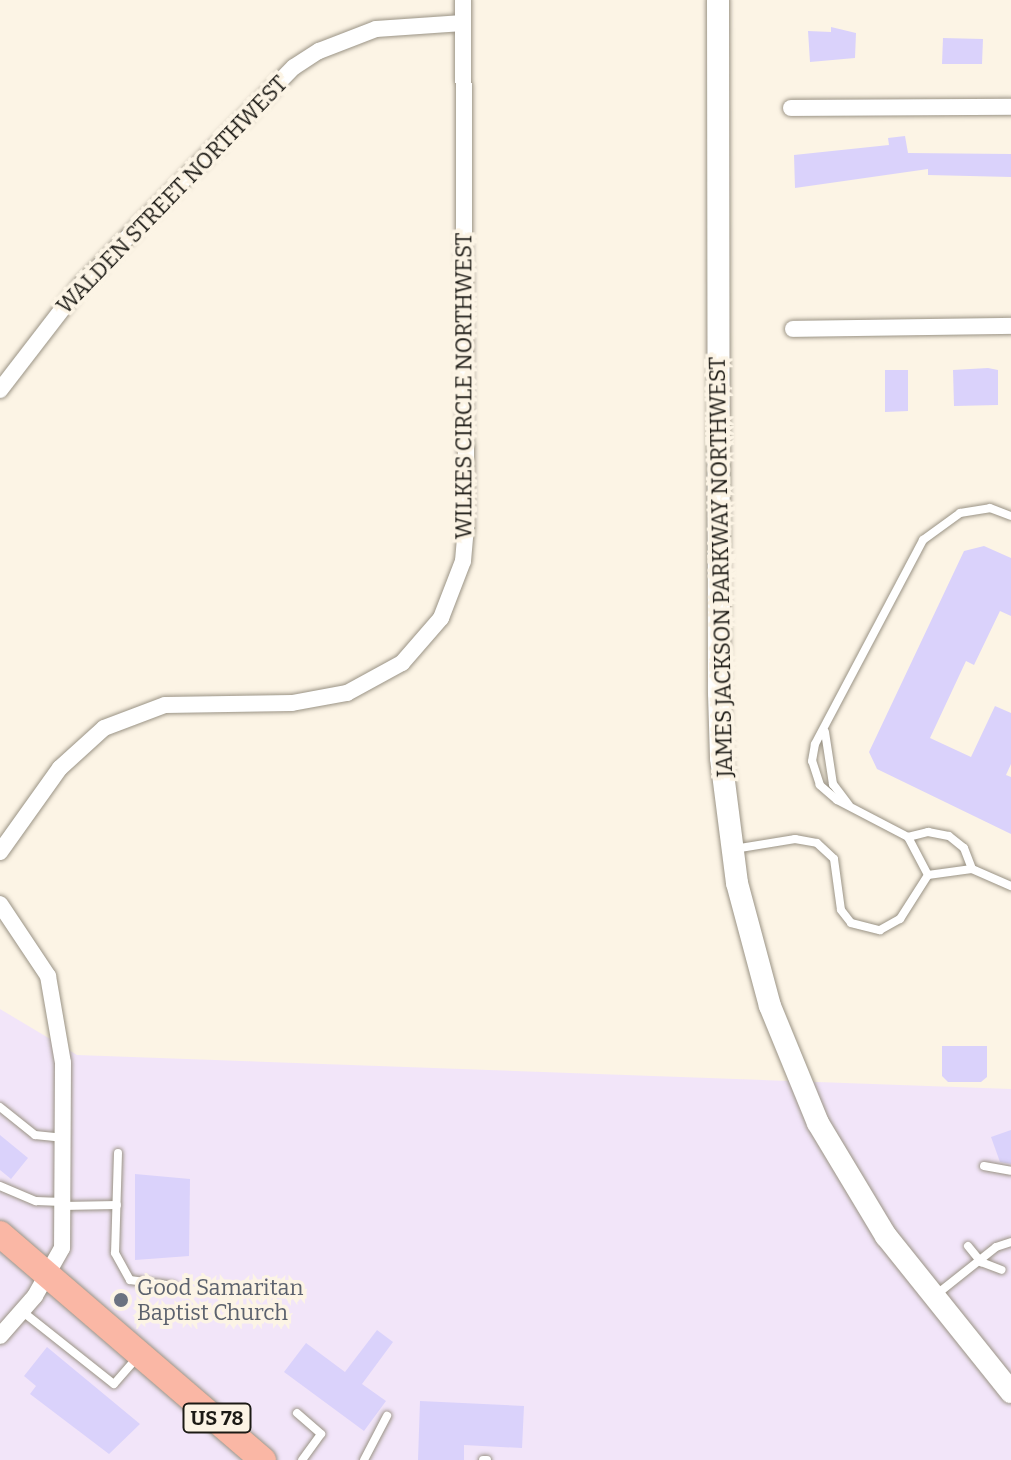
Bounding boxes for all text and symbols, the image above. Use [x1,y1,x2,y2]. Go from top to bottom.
street label: WALDEN STREET NORTHWEST [51,71,293,319]
street label: WILKES CIRCLE NORTHWEST [451,233,477,539]
street label: JAMES JACKSON PARKWAY NORTHWEST [704,356,738,778]
place label: Good Samaritan Baptist Church [137,1274,303,1326]
marker: Good Samaritan Baptist Church [112,1291,130,1309]
road number: US 78 [181,1402,253,1434]

